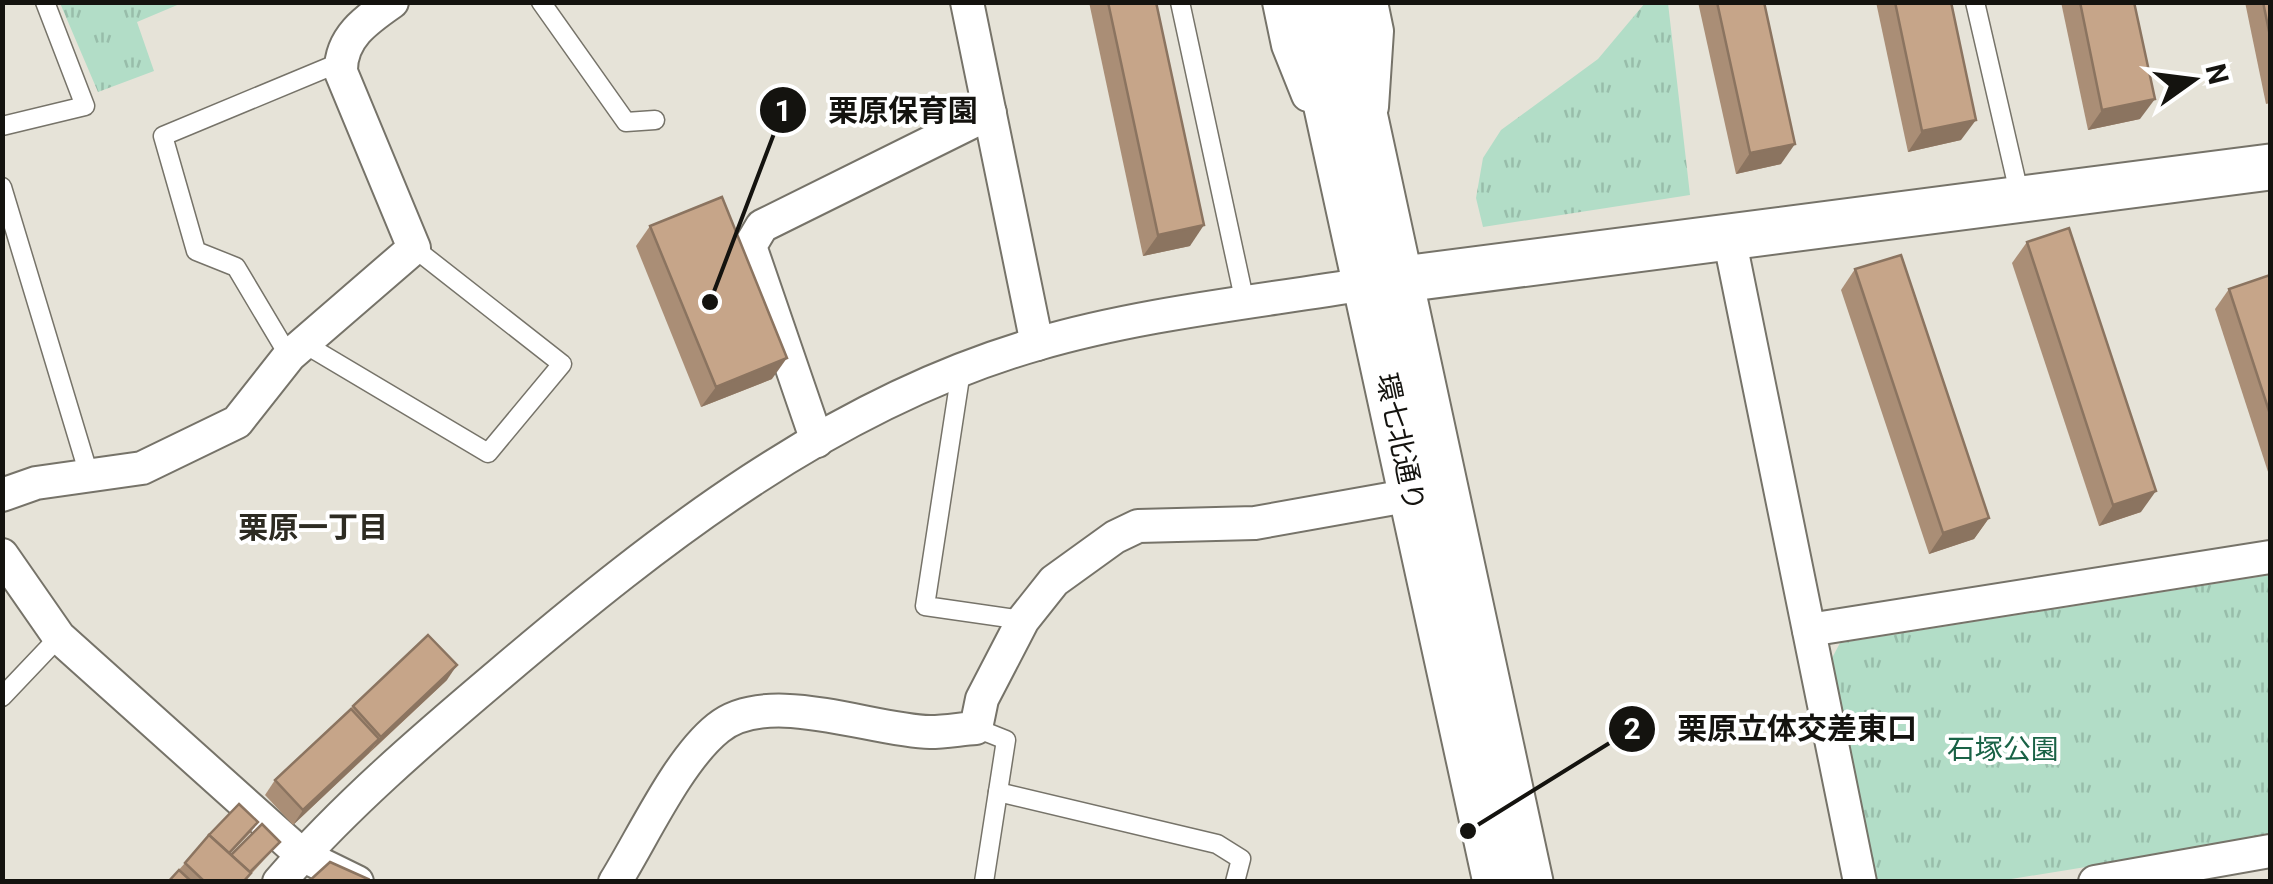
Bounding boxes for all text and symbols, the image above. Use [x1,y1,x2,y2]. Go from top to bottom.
north arrow [2143,30,2243,130]
text: N [2198,60,2235,88]
callout: 栗原保育園 [758,80,998,140]
text: 1 [774,93,792,128]
text: 栗原保育園 [828,93,978,128]
street label: 環七北通り [1370,370,1431,514]
district label: 栗原一丁目 [238,510,388,545]
callout: 栗原立体交差東口 [1607,699,1937,759]
text: 2 [1623,711,1641,746]
text: 栗原立体交差東口 [1677,711,1917,746]
park label: 石塚公園 [1947,733,2059,766]

